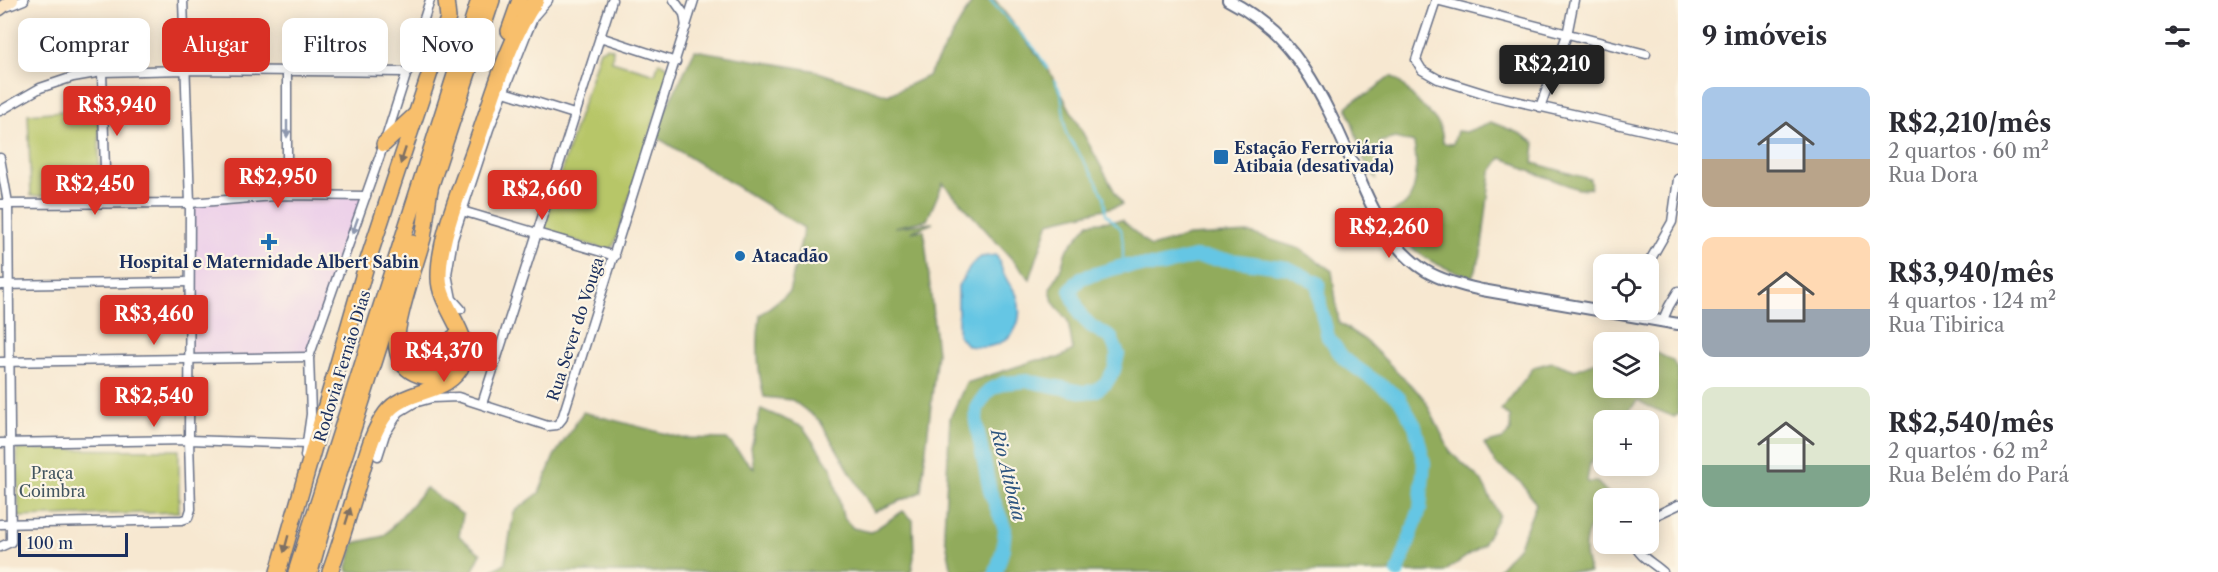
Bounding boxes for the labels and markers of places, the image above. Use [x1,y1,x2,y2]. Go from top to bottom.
pin: R$2,210 [1497,45,1607,96]
pin: R$3,940 [62,86,172,137]
place label: Estação Ferroviária Atibaia (desativada) [1233,138,1394,176]
marker: Estação Ferroviária Atibaia (desativada) [1212,148,1230,166]
pin: R$2,950 [223,158,333,209]
pin: R$2,450 [40,165,150,216]
pin: R$2,660 [487,170,597,221]
pin: R$2,260 [1334,208,1444,259]
marker: Hospital e Maternidade Albert Sabin [260,233,278,251]
place label: Atacadão [751,246,828,266]
marker: Atacadão [733,249,747,263]
place label: Hospital e Maternidade Albert Sabin [119,252,419,272]
pin: R$3,460 [99,295,209,346]
pin: R$4,370 [389,332,499,383]
pin: R$2,540 [99,377,209,428]

